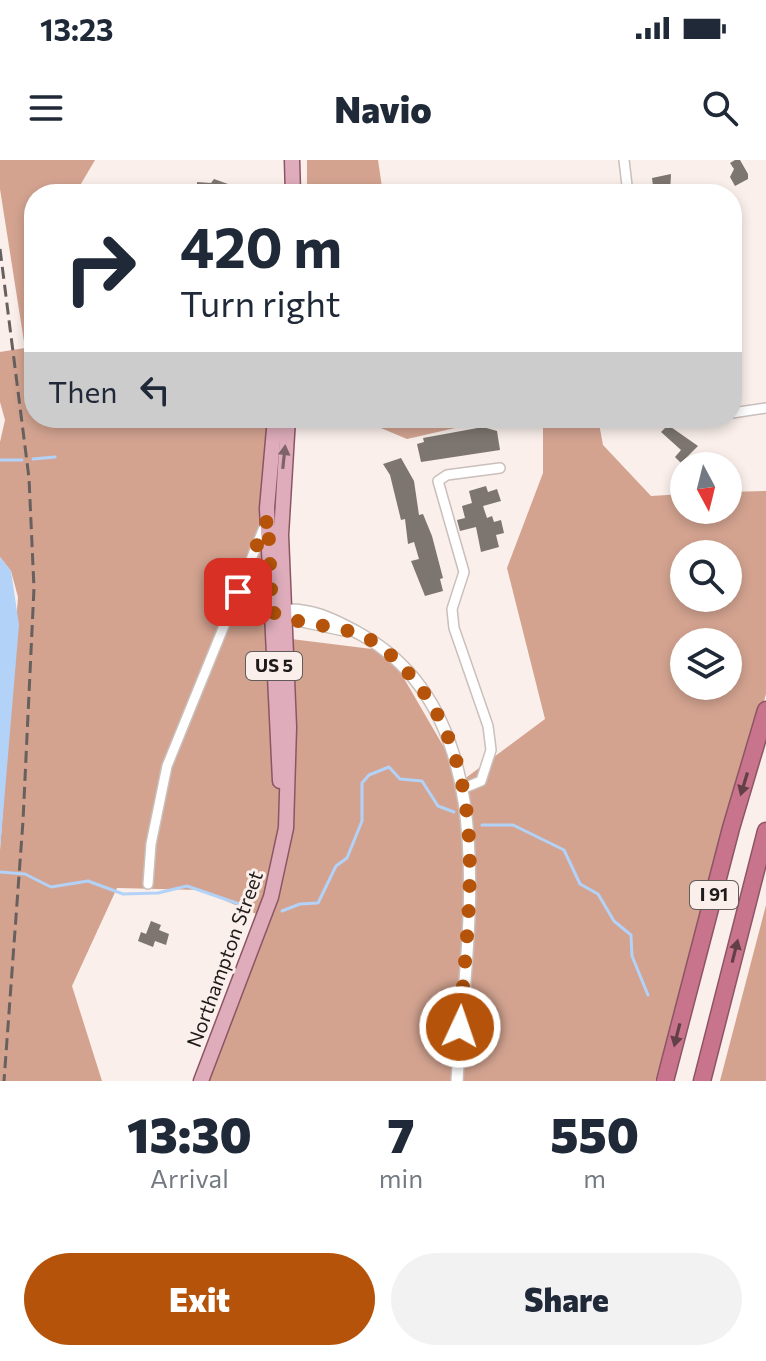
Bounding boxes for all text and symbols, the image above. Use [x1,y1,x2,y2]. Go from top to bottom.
text: 13:23 [40,10,114,47]
icon: menu [24,86,68,130]
text: Navio [334,86,432,130]
icon: search [698,86,742,130]
text: 420 m [180,211,342,280]
icon: right [48,216,152,320]
text: Turn right [180,280,341,324]
icon: left [133,368,177,412]
text: Then [48,372,117,409]
one-way arrow [277,444,290,469]
north arrow [670,452,742,524]
map controls [670,452,742,700]
button: search [670,540,742,612]
pin [204,558,272,626]
icon: arrive [216,570,260,614]
button: layers [670,628,742,700]
road number: US 5 [246,652,302,680]
one-way arrow [737,773,750,797]
street label: Northampton Street [181,867,267,1050]
road number: I 91 [690,881,738,909]
one-way arrow [729,938,741,963]
position arrow [418,985,502,1069]
one-way arrow [670,1023,682,1048]
text: 13:30 [127,1104,252,1163]
text: 7 [388,1104,414,1163]
text: 550 [550,1104,639,1163]
text: Arrival [150,1162,229,1193]
text: min [379,1162,423,1193]
text: m [583,1162,606,1193]
button: Exit [24,1253,375,1345]
button: Share [391,1253,742,1345]

